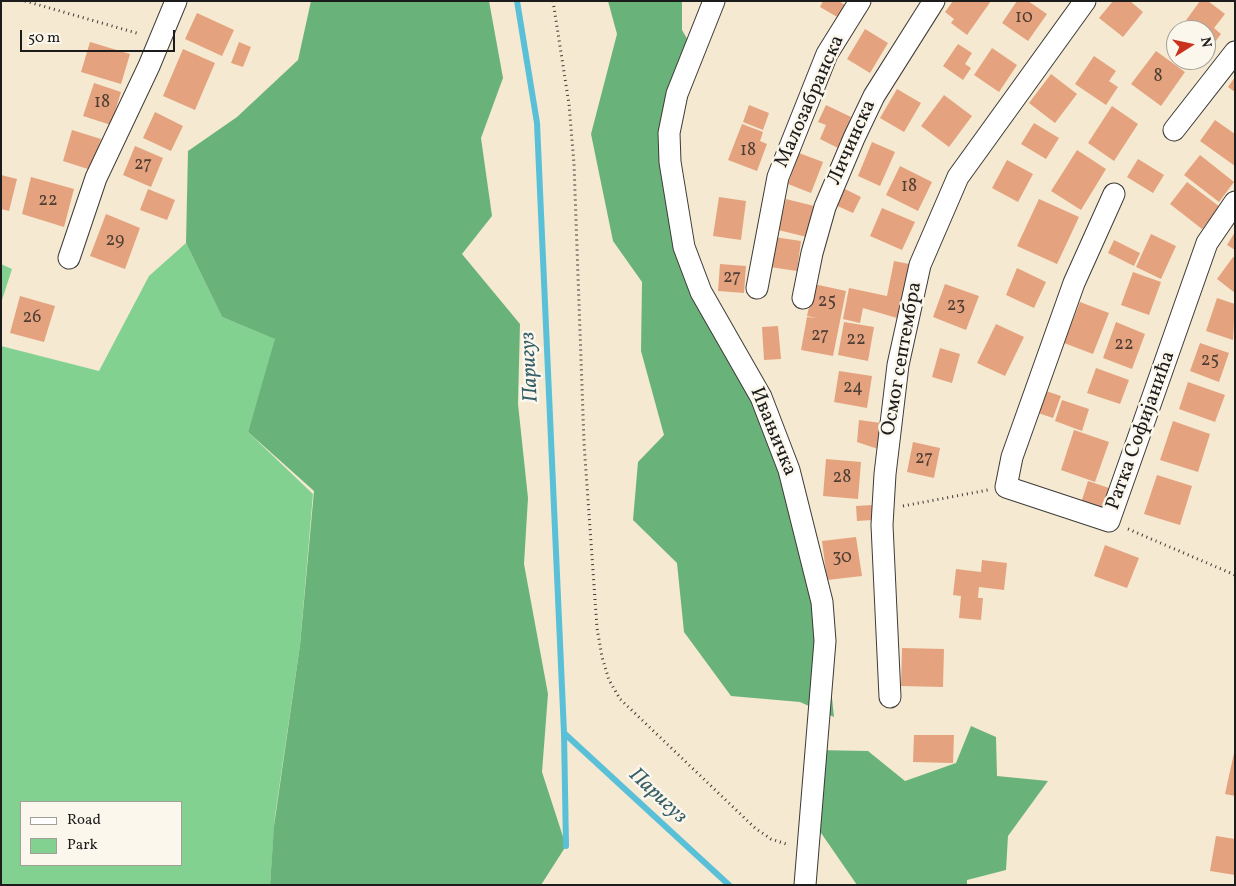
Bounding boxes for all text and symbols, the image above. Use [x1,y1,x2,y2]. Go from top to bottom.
house number: 10 [1015,8,1033,30]
scale bar [22,20,178,52]
north arrow [1166,20,1216,70]
text: 50 m [28,28,60,49]
street label: Малозабранска [771,32,851,172]
text: N [1195,36,1216,49]
house number: 8 [1153,67,1163,89]
house number: 18 [94,93,110,115]
street label: Личинска [824,97,882,189]
house number: 18 [740,141,756,163]
house number: 27 [134,155,152,177]
house number: 18 [901,177,917,199]
house number: 22 [38,191,58,213]
house number: 29 [106,231,124,253]
house number: 27 [723,268,741,290]
street label: Осмог септембра [878,280,928,438]
house number: 25 [818,292,836,314]
house number: 23 [947,296,965,318]
house number: 26 [23,308,41,330]
house number: 27 [811,326,829,348]
house number: 22 [846,330,866,352]
water label: Паригуз [517,331,545,403]
house number: 22 [1114,335,1134,357]
street label: Ратка Софијанића [1102,348,1182,514]
house number: 25 [1201,351,1219,373]
house number: 24 [843,378,863,400]
street label: Ивањичка [743,384,801,480]
house number: 27 [915,449,933,471]
house number: 28 [833,468,851,490]
house number: 30 [832,548,852,570]
water label: Паригуз [623,764,691,830]
legend [20,801,182,866]
text: Road [67,810,101,831]
text: Park [67,835,98,856]

